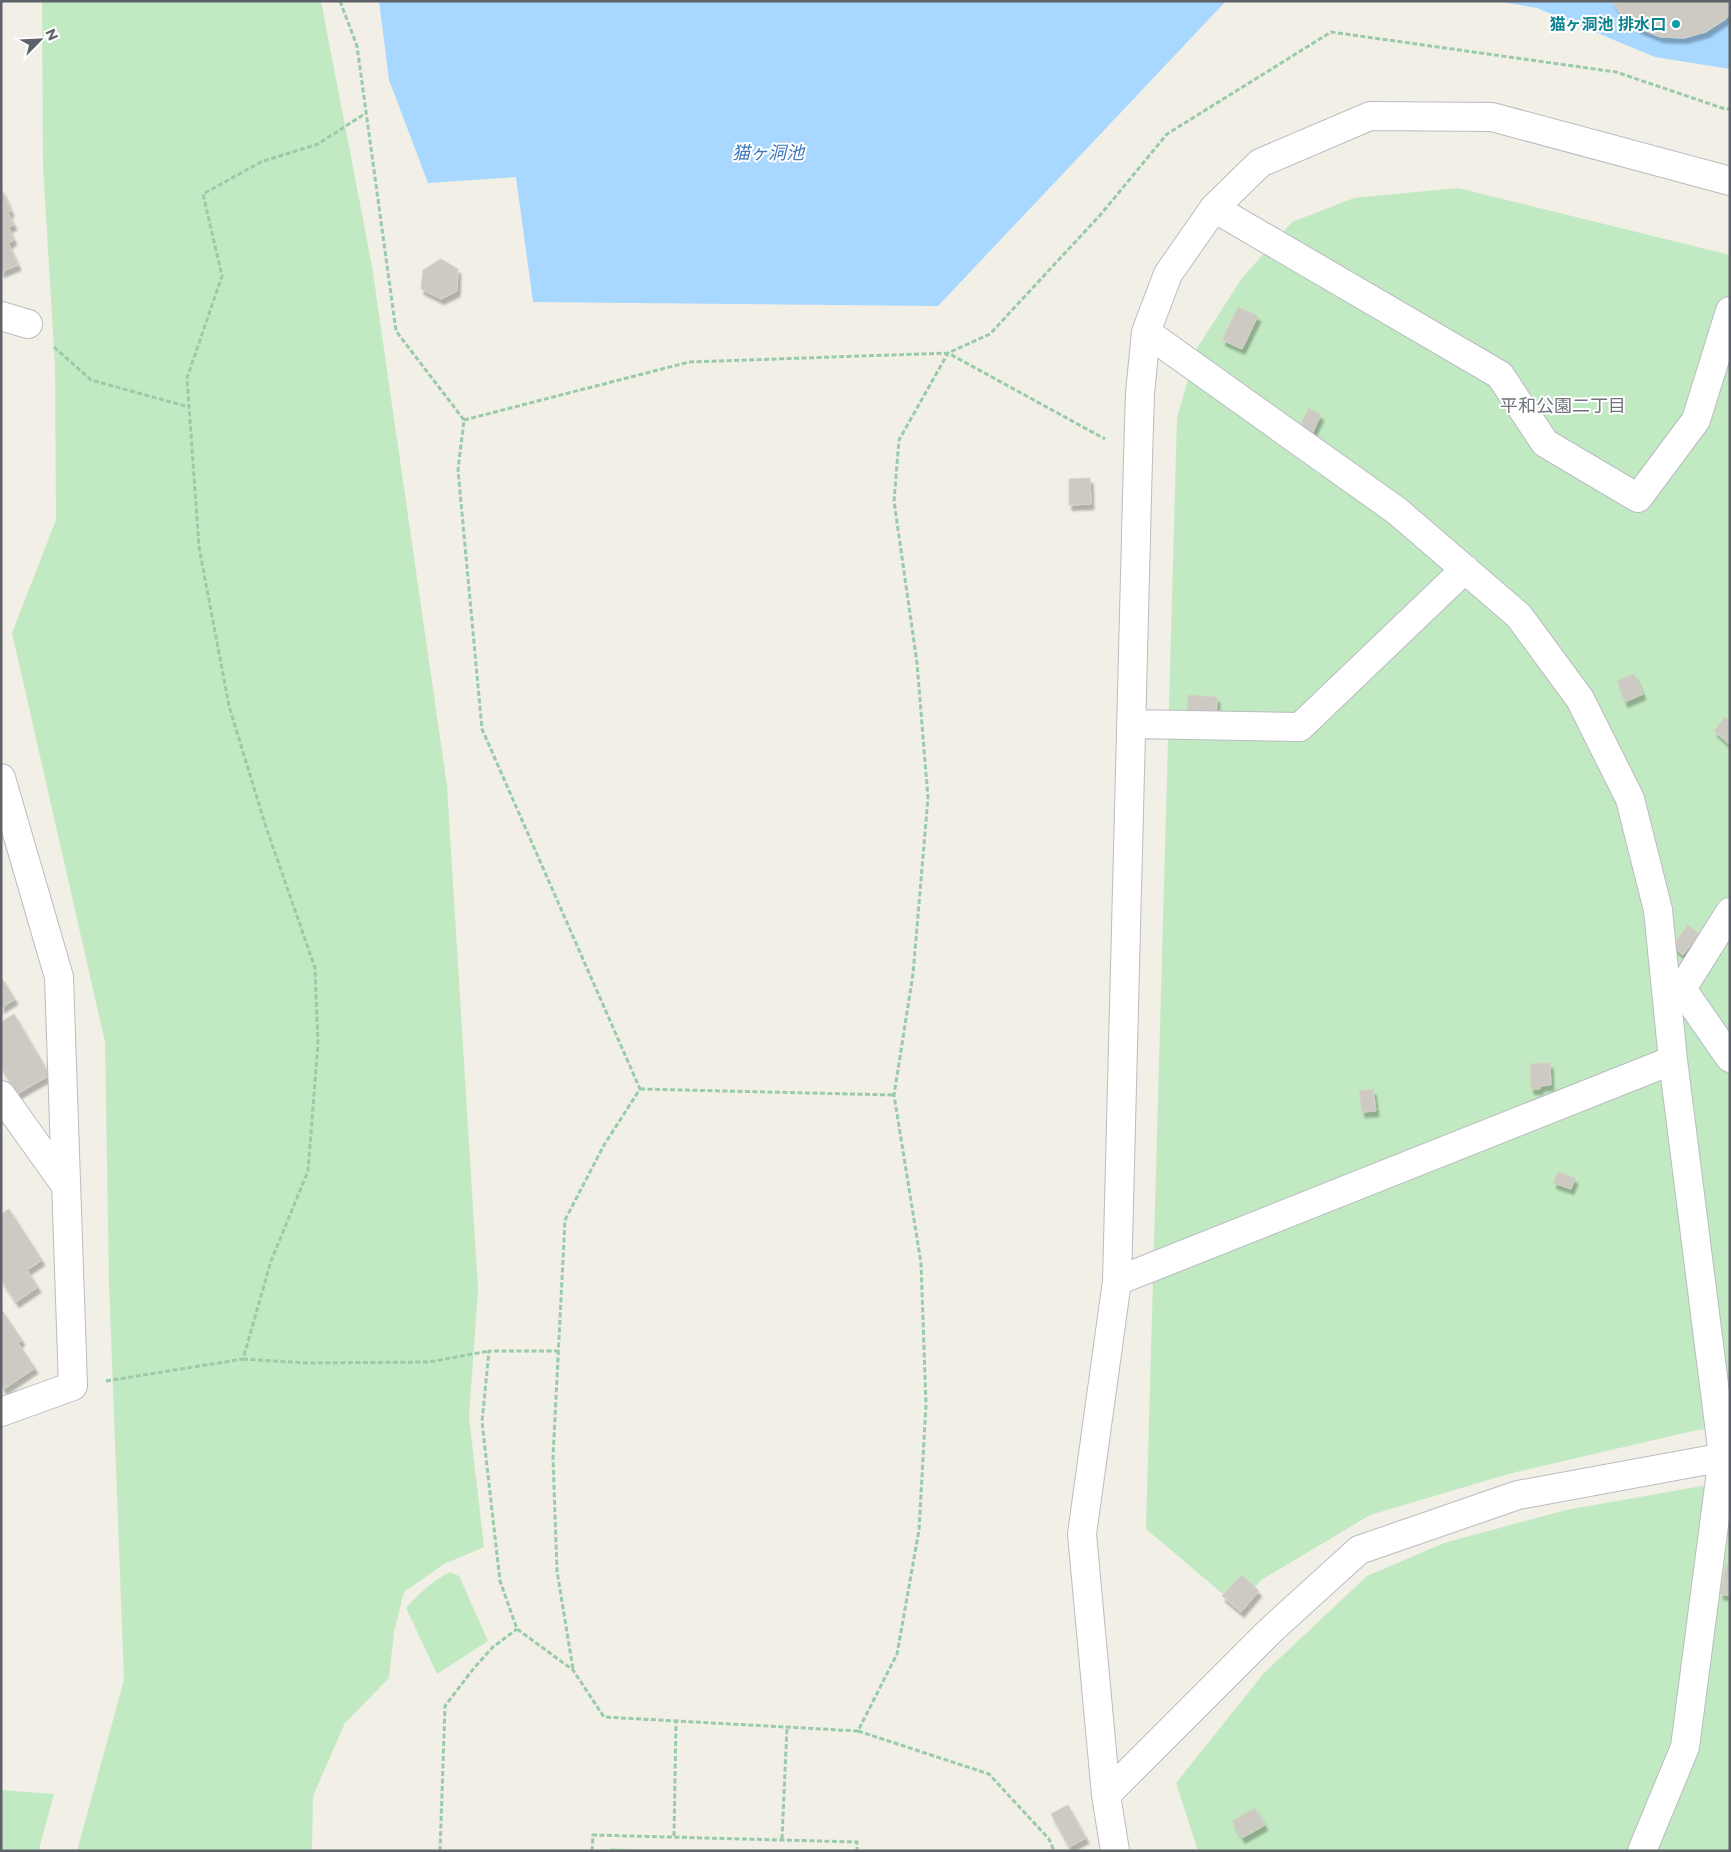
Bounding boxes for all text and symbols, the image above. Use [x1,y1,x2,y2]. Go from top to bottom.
north arrow [15,15,65,65]
place label: 猫ヶ洞池 排水口 [1549,15,1666,34]
marker: 猫ヶ洞池 排水口 [1670,18,1682,30]
text: N [41,26,62,44]
water label: 猫ヶ洞池 [732,142,806,164]
district label: 平和公園二丁目 [1500,395,1626,417]

